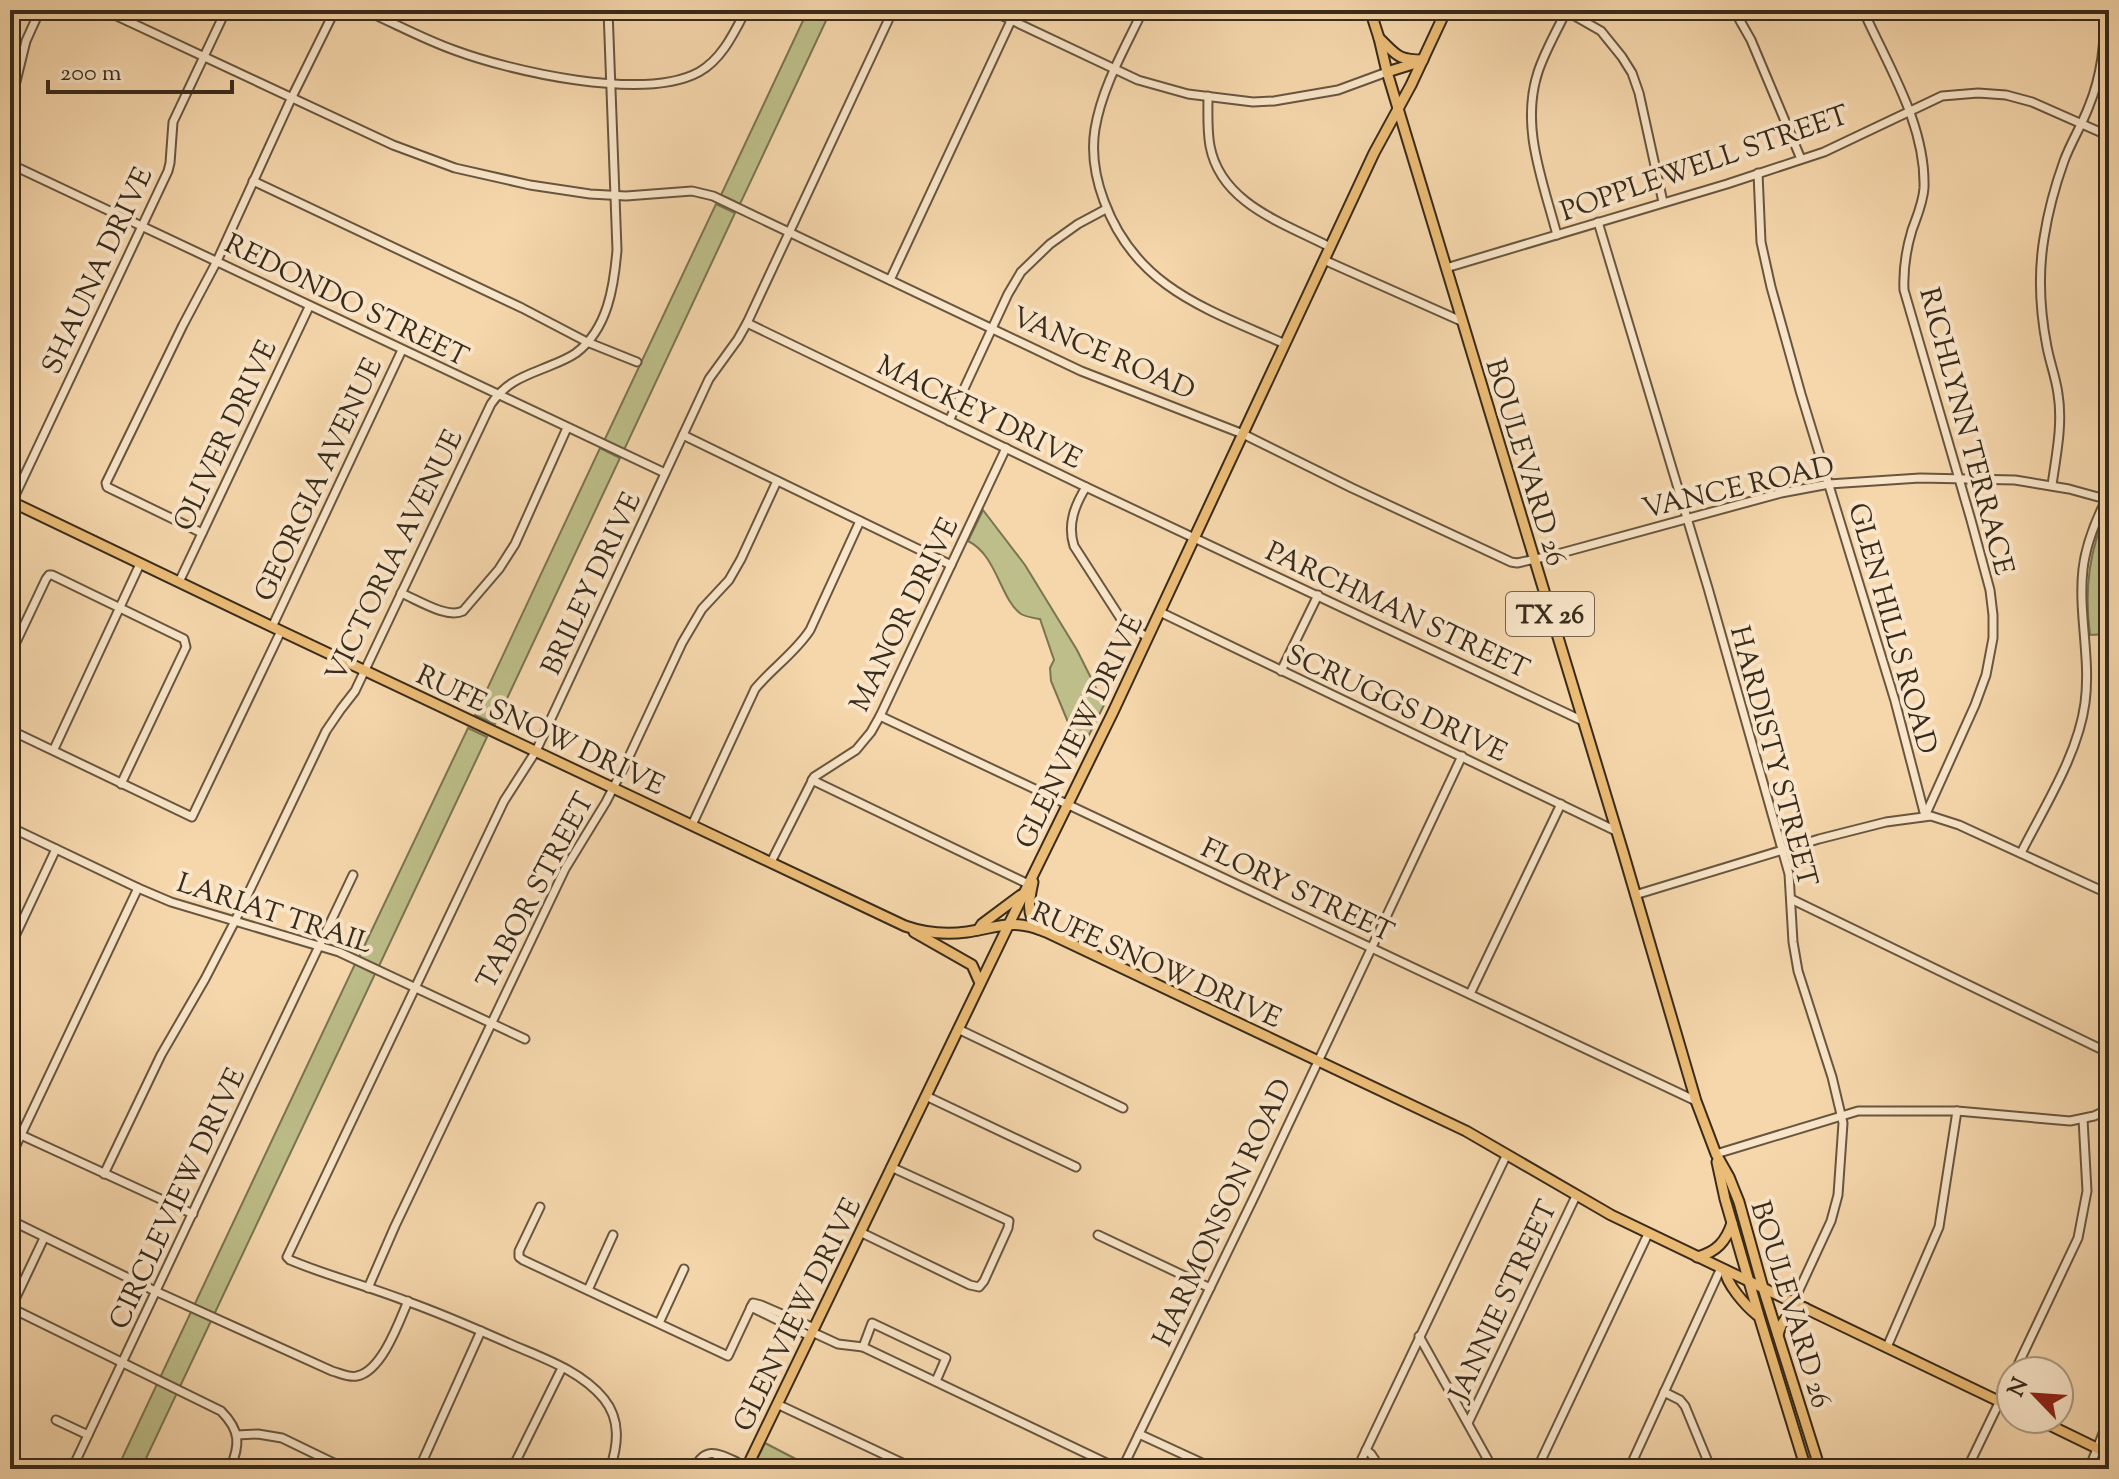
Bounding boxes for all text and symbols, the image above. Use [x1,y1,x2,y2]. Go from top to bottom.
scale bar [48,44,232,94]
text: 200 m [60,57,122,91]
street label: POPPLEWELL STREET [1555,97,1855,233]
street label: SHAUNA DRIVE [33,161,164,381]
street label: REDONDO STREET [217,225,475,378]
street label: RICHLYNN TERRACE [1907,284,2023,580]
street label: VANCE ROAD [1005,298,1201,411]
street label: OLIVER DRIVE [165,334,289,538]
street label: MACKEY DRIVE [869,347,1088,481]
street label: GEORGIA AVENUE [246,352,394,608]
street label: BOULEVARD 26 [1474,354,1575,571]
street label: VICTORIA AVENUE [317,423,474,689]
street label: VANCE ROAD [1639,447,1839,530]
street label: BRILEY DRIVE [533,486,653,682]
street label: GLEN HILLS ROAD [1836,499,1946,759]
street label: MANOR DRIVE [841,511,970,719]
street label: PARCHMAN STREET [1258,533,1535,691]
road number: TX 26 [1506,592,1594,636]
street label: GLENVIEW DRIVE [1007,609,1155,856]
street label: HARDISTY STREET [1718,622,1826,892]
street label: SCRUGGS DRIVE [1279,636,1513,774]
street label: RUFE SNOW DRIVE [409,657,670,807]
street label: TABOR STREET [468,786,606,997]
street label: FLORY STREET [1194,830,1400,954]
street label: LARIAT TRAIL [171,864,377,965]
street label: RUFE SNOW DRIVE [1024,894,1287,1040]
street label: CIRCLEVIEW DRIVE [101,1062,257,1337]
street label: HARMONSON ROAD [1144,1073,1303,1354]
street label: GLENVIEW DRIVE [725,1192,873,1439]
street label: JANNIE STREET [1440,1194,1569,1410]
street label: BOULEVARD 26 [1739,1196,1840,1413]
north arrow [1995,1355,2075,1435]
text: N [2001,1373,2038,1403]

